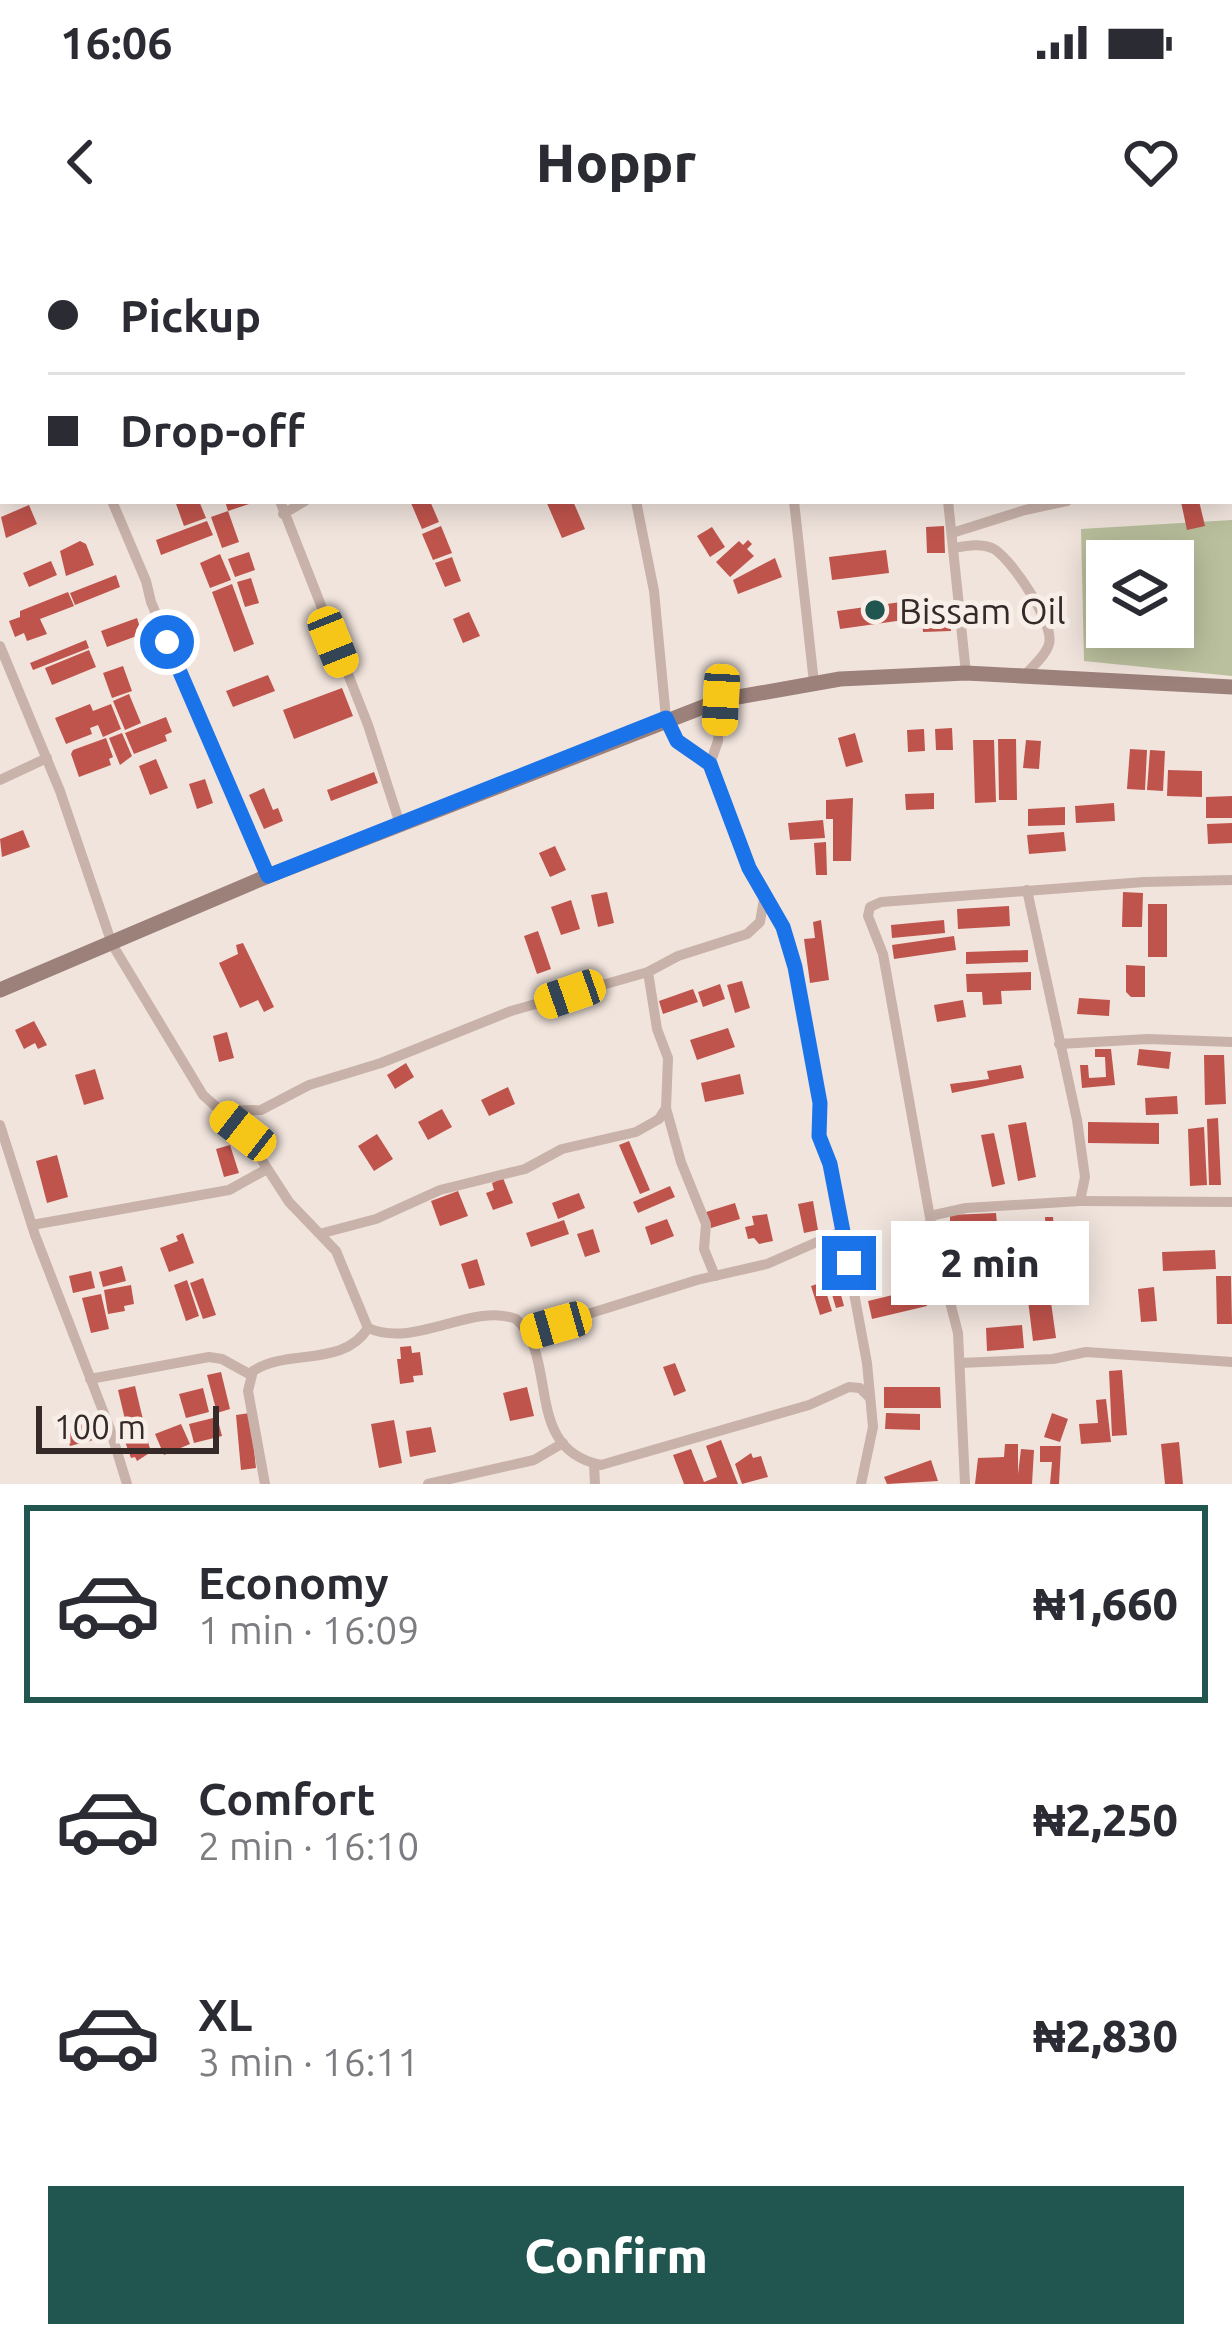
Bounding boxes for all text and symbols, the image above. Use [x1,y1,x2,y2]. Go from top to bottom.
text: 16:06 [60,17,173,68]
icon: back [48,129,114,195]
icon: heart [1118,129,1184,195]
text: Hoppr [536,132,696,192]
text: Pickup [120,290,261,341]
text: Drop-off [120,405,305,456]
map controls [1086,540,1194,648]
button: layers [1086,540,1194,648]
place label: Bissam Oil [899,590,1066,631]
marker: Bissam Oil [862,597,888,623]
car [303,602,363,682]
route start [140,615,194,669]
car [701,663,741,737]
car [530,965,610,1023]
car [204,1095,282,1167]
callout: 2 min [891,1221,1089,1305]
route end [822,1236,876,1290]
text: 2 min [940,1241,1040,1284]
car [516,1298,596,1352]
scale bar [36,1400,219,1453]
text: 100 m [54,1408,146,1445]
icon: car [54,1550,162,1658]
text: Economy [198,1557,389,1608]
text: ₦1,660 [1033,1578,1178,1629]
text: 1 min · 16:09 [198,1608,419,1651]
icon: car [54,1766,162,1874]
text: Comfort [198,1773,375,1824]
text: ₦2,250 [1033,1794,1178,1845]
text: 2 min · 16:10 [198,1824,419,1867]
icon: car [54,1982,162,2090]
text: XL [198,1989,252,2040]
text: ₦2,830 [1033,2010,1178,2061]
text: 3 min · 16:11 [198,2040,419,2083]
button: Confirm [48,2186,1184,2324]

